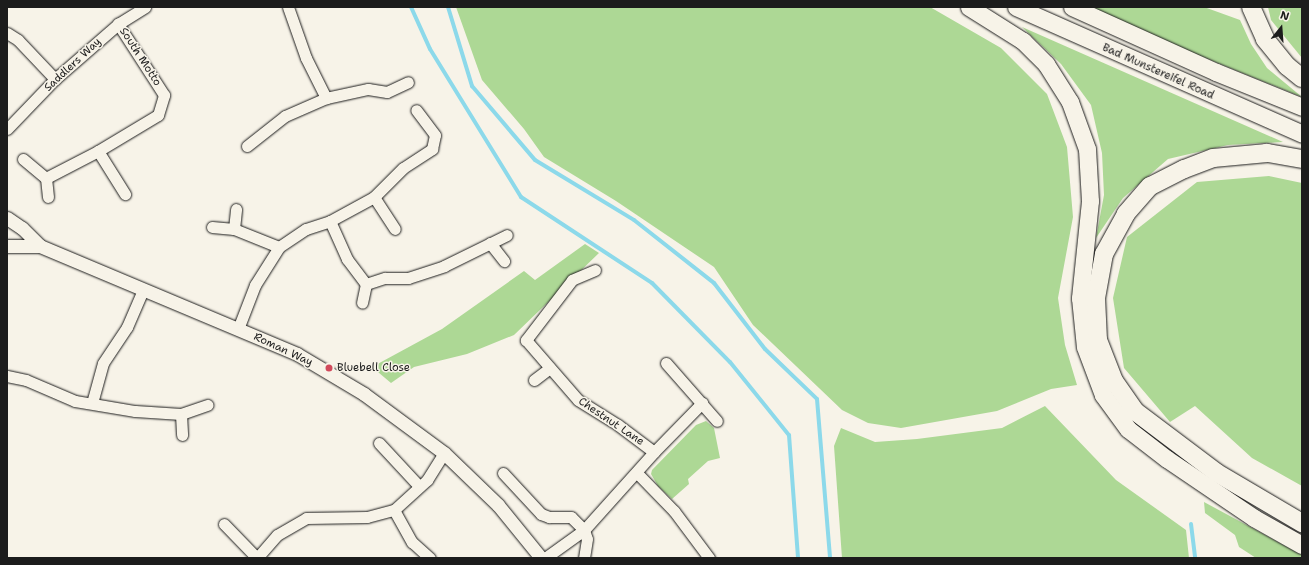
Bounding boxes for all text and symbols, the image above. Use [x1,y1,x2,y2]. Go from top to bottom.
north arrow [1261,8,1301,48]
text: N [1278,8,1291,24]
street label: South Motto [116,25,164,89]
street label: Saddlers Way [42,35,104,95]
street label: Bad Munstereifel Road [1100,41,1216,103]
street label: Roman Way [251,331,315,369]
place label: Bluebell Close [337,361,410,375]
marker: Bluebell Close [324,363,334,373]
street label: Chestnut Lane [576,395,646,449]

